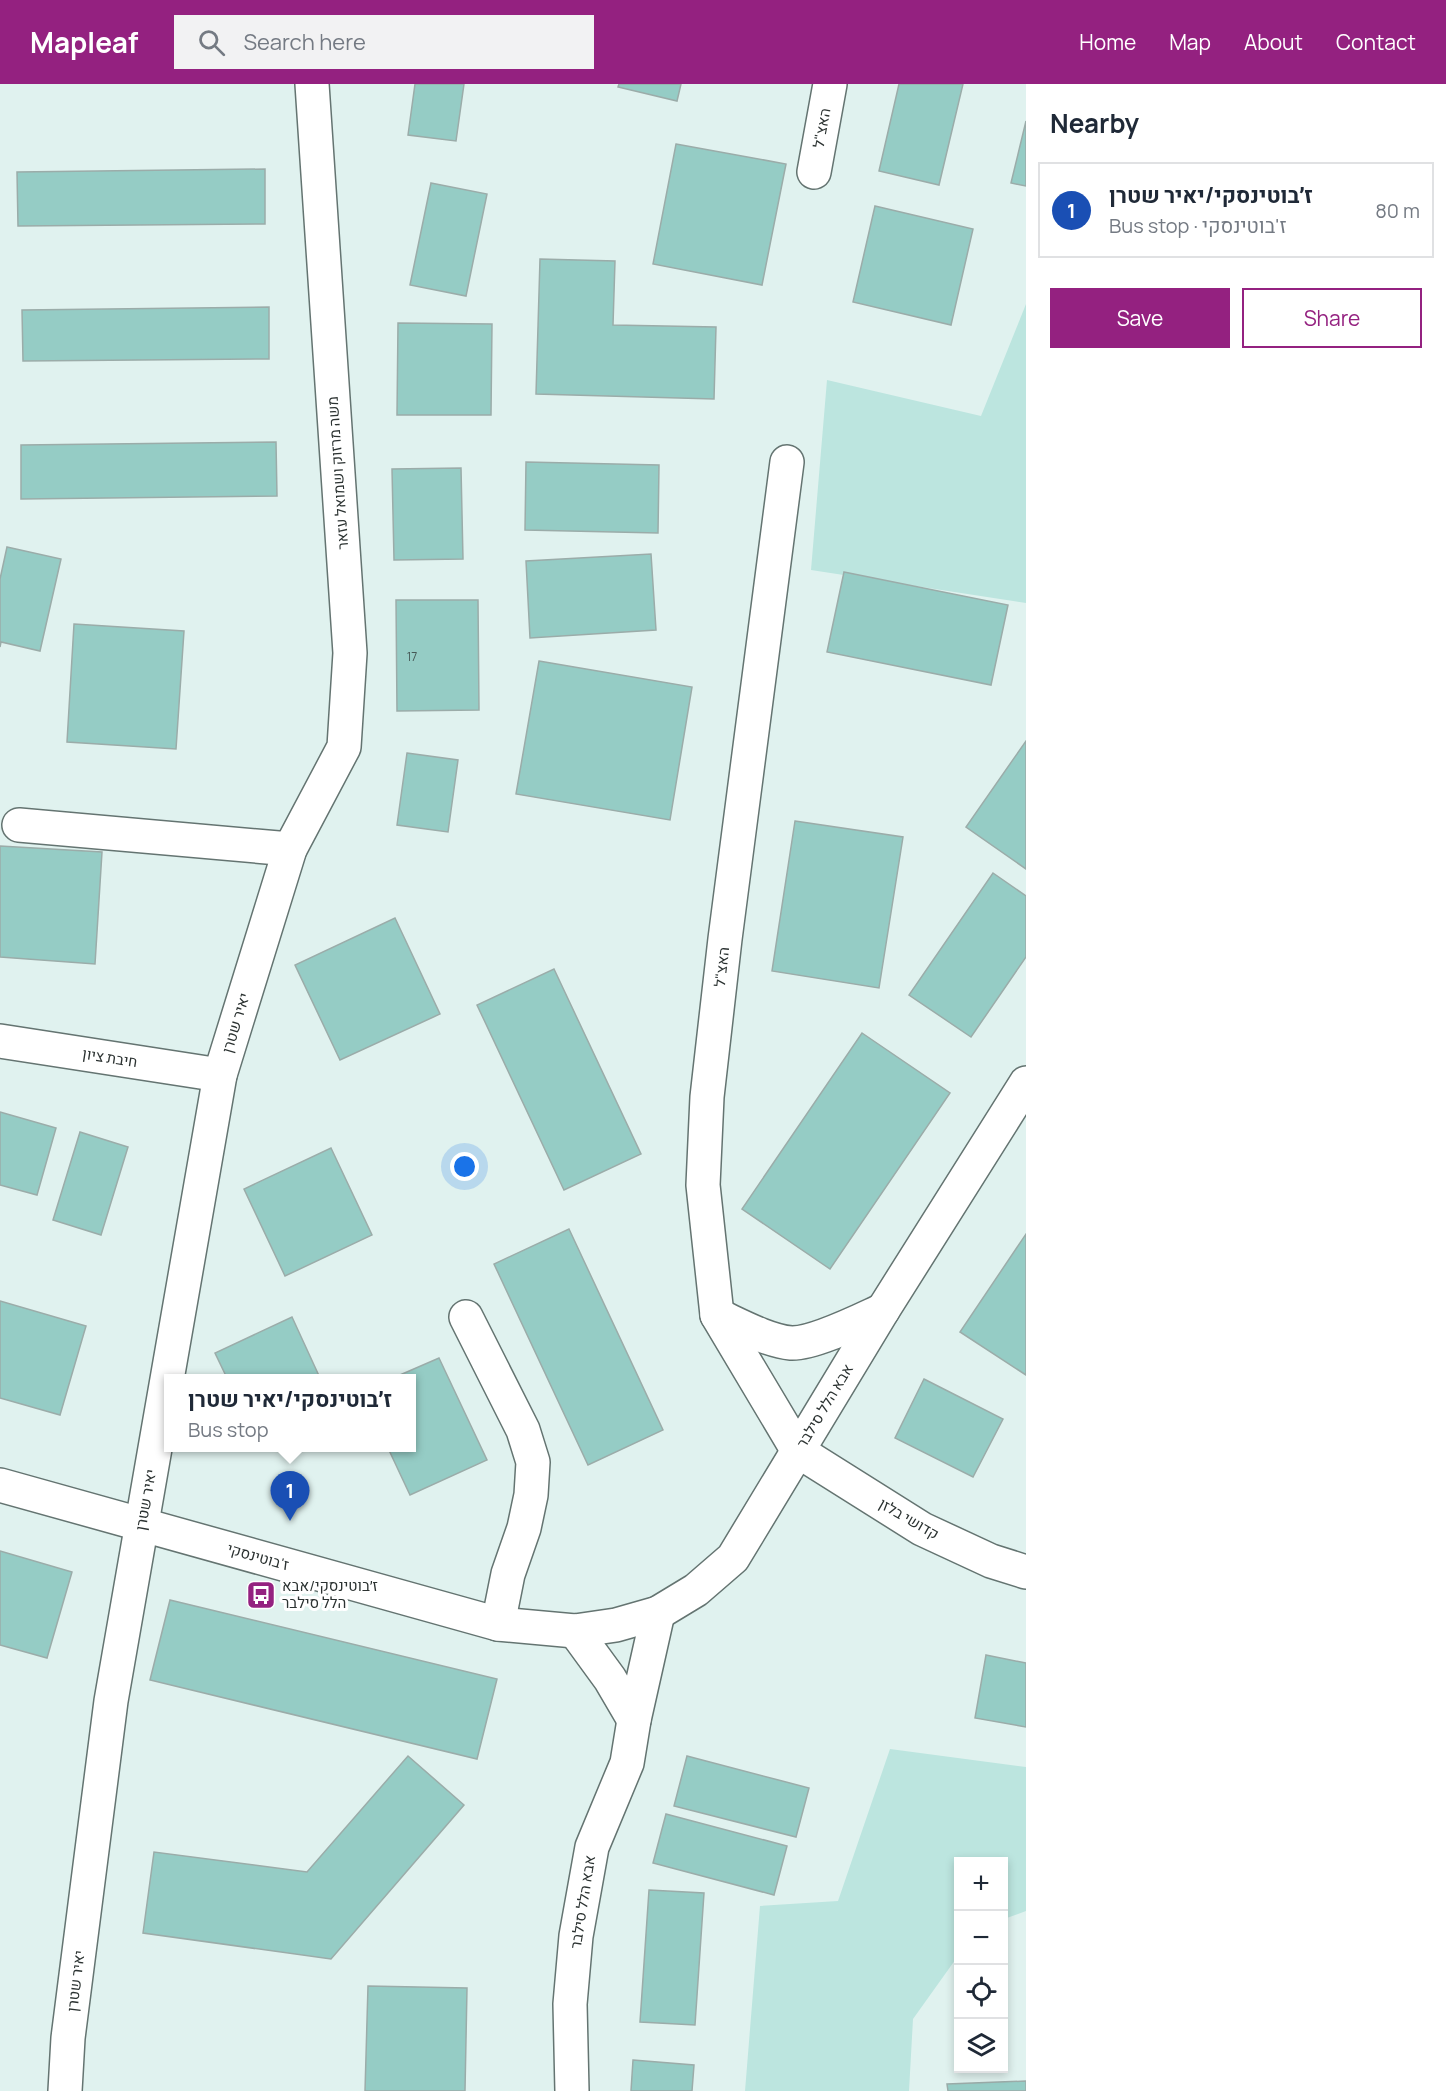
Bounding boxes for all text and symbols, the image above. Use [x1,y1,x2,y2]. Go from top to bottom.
search box [174,15,594,69]
text: Mapleaf [30,23,138,61]
icon: search [195,26,228,59]
text: Search here [243,27,366,57]
text: Home [1079,28,1136,56]
text: Map [1169,28,1211,56]
text: About [1244,28,1303,56]
text: Contact [1336,28,1416,56]
text: Nearby [1050,105,1139,141]
street label: האצ"ל [808,106,835,150]
text: ז׳בוטינסקי/יאיר שטרן [1109,180,1313,210]
text: 1 [1067,197,1076,224]
text: 80 m [1375,197,1420,224]
text: Bus stop · ז'בוטינסקי [1109,212,1287,239]
button: Save [1050,288,1230,348]
button: Share [1242,288,1422,348]
street label: משה מרזוק ושמואל עזאר [322,396,353,550]
house number: 17 [407,648,417,665]
street label: האצ"ל [709,946,734,988]
street label: יאיר שטרן [216,990,255,1056]
street label: חיבת ציון [81,1043,139,1072]
your location [450,1152,479,1181]
street label: אבא הלל סילבר [791,1360,858,1452]
popup [164,1374,416,1452]
text: ז׳בוטינסקי/יאיר שטרן [188,1384,392,1414]
text: Bus stop [188,1416,269,1443]
street label: יאיר שטרן [130,1468,161,1532]
pin: 1 [270,1472,310,1521]
street label: קדושי בלזן [875,1493,943,1544]
street label: ז'בוטינסקי [225,1538,292,1575]
place label: ז׳בוטינסקי/אבא הלל סילבר [282,1575,378,1613]
bus stop icon: ז׳בוטינסקי/אבא הלל סילבר [245,1579,277,1611]
street label: אבא הלל סילבר [565,1854,600,1950]
map controls [954,1857,1008,2073]
button: + [954,1857,1008,1911]
button: − [954,1911,1008,1965]
street label: יאיר שטרן [61,1949,90,2013]
button: locate [954,1965,1008,2019]
button: layers [954,2019,1008,2073]

